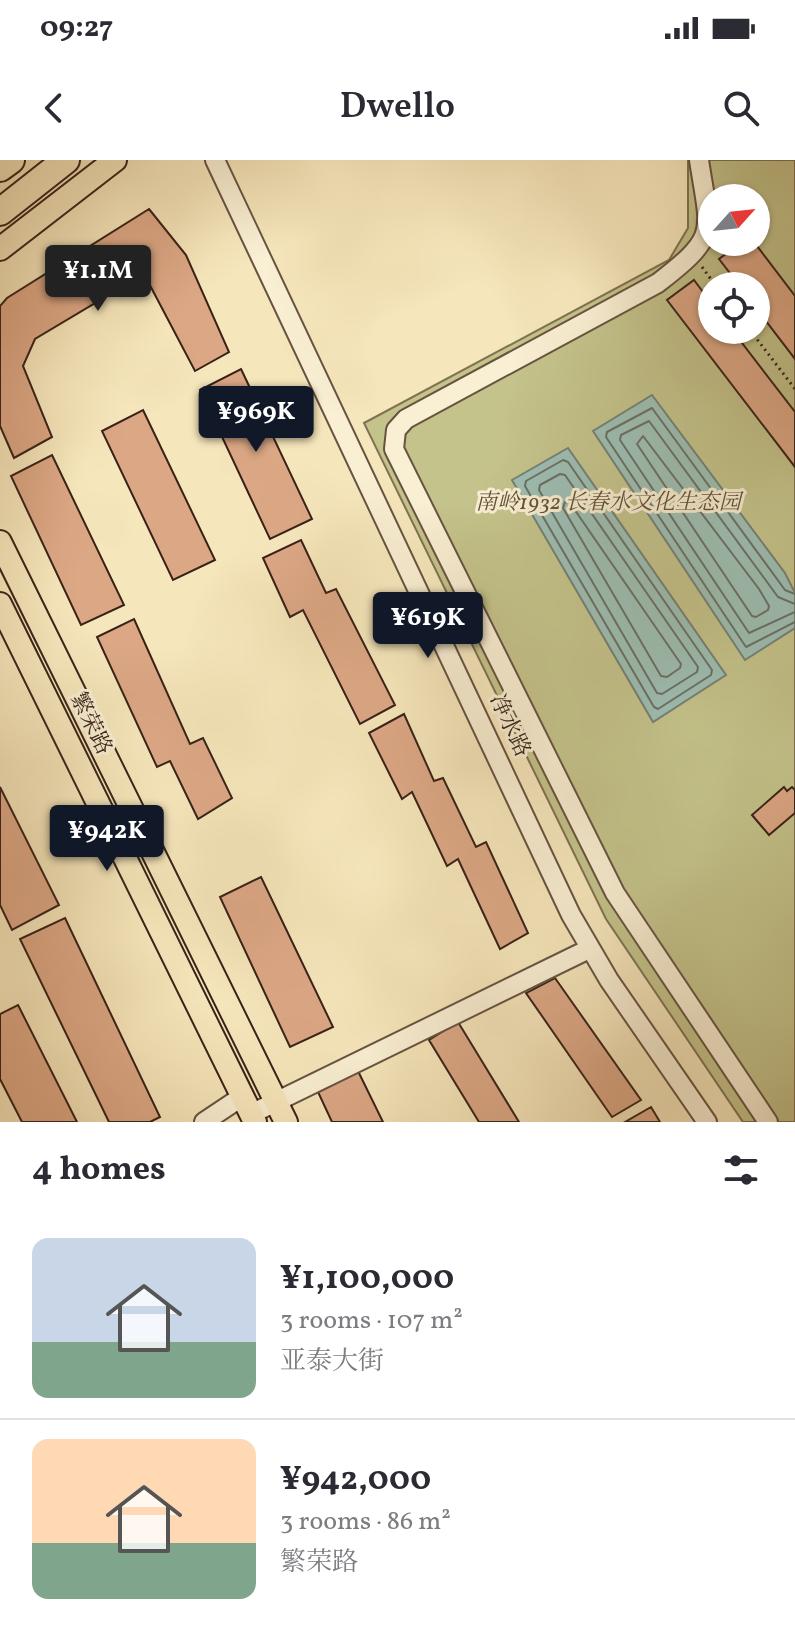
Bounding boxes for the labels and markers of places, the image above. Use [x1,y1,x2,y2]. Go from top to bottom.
pin: ¥1.1M [42,245,154,313]
pin: ¥969K [200,386,312,454]
pin: ¥619K [372,592,484,660]
pin: ¥942K [51,805,163,873]

